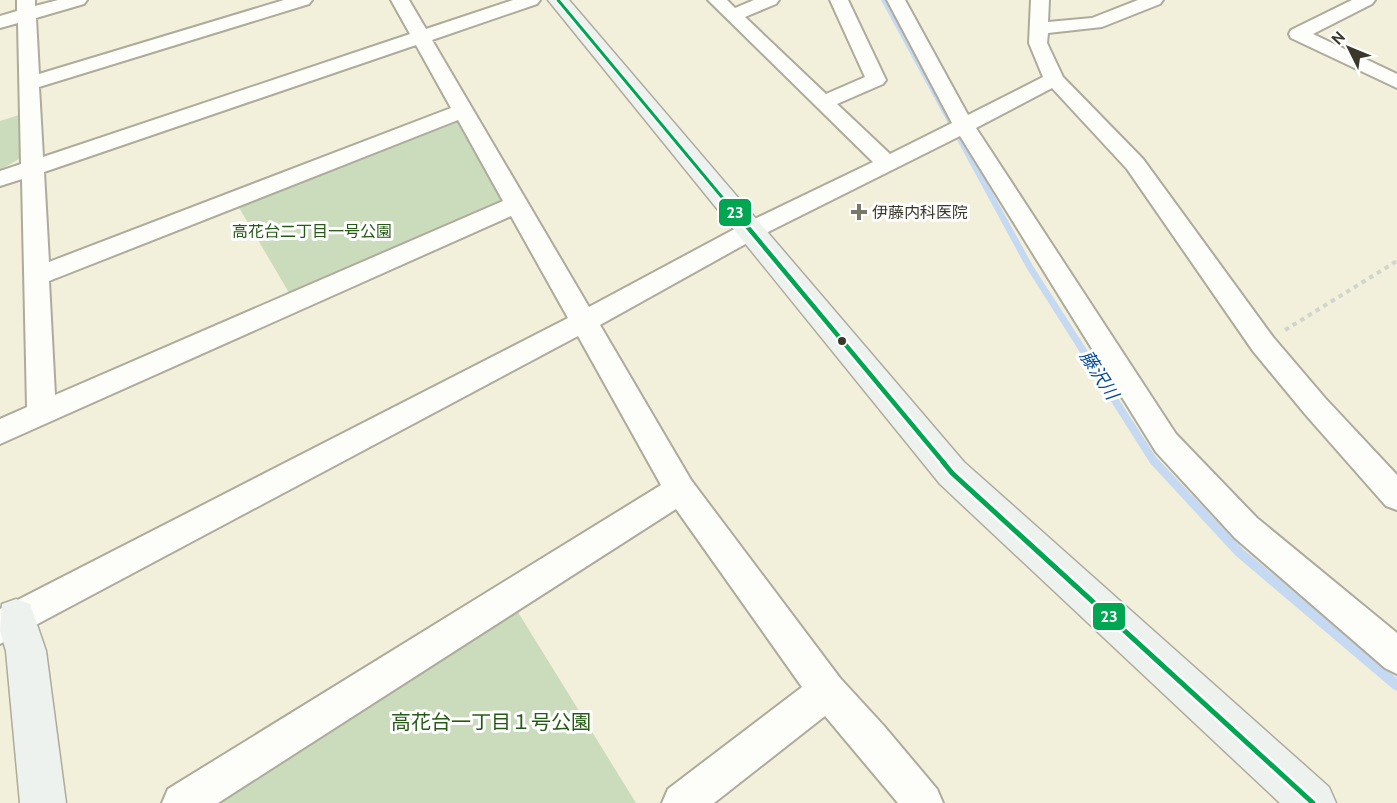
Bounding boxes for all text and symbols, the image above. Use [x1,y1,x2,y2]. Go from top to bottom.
north arrow [1319,18,1379,78]
text: N [1328,27,1349,49]
line badge: 23 [718,198,752,227]
text: 23 [726,203,744,222]
marker: 伊藤内科医院 [850,203,868,221]
place label: 伊藤内科医院 [872,203,968,222]
park label: 高花台二丁目一号公園 [232,222,392,241]
unlabelled marker [836,335,848,347]
water label: 藤沢川 [1075,346,1124,405]
line badge: 23 [1092,602,1126,631]
text: 23 [1100,607,1118,626]
park label: 高花台一丁目１号公園 [391,710,591,734]

